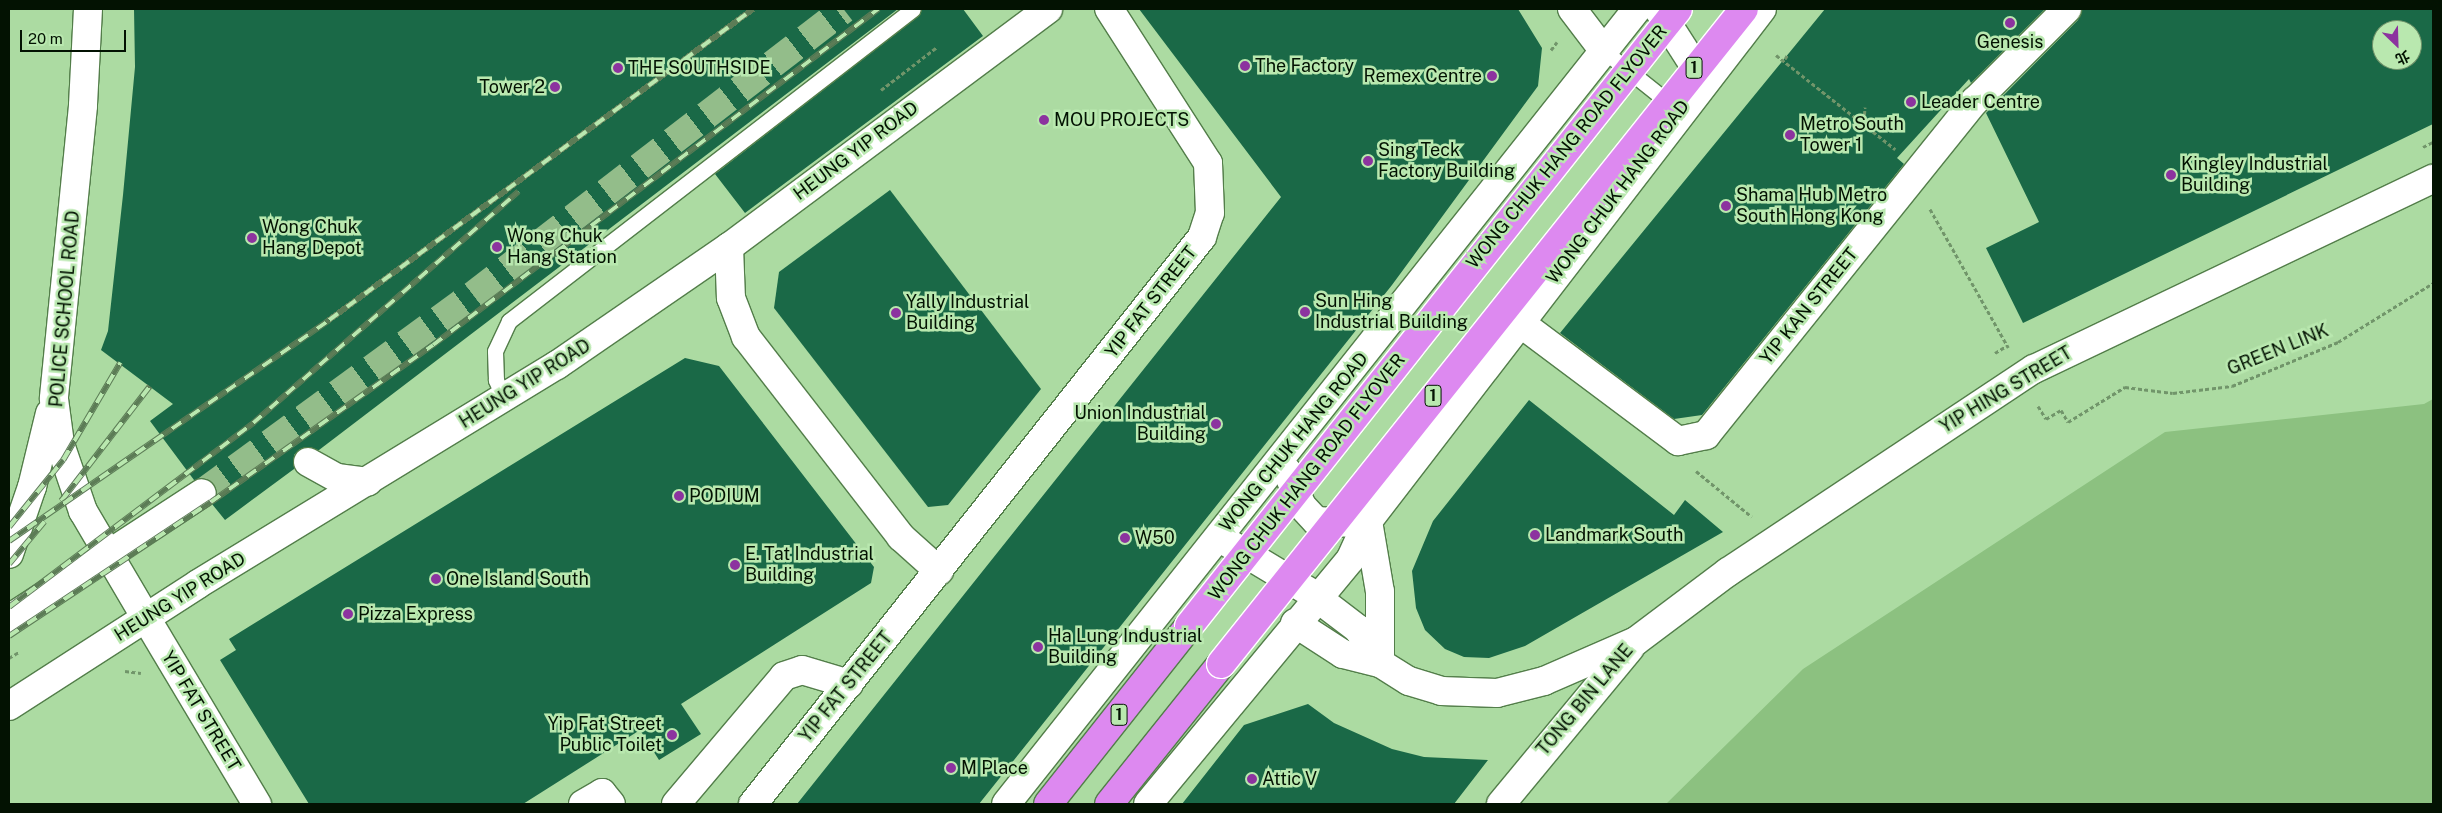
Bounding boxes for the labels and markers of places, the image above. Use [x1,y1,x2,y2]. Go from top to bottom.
marker: Genesis [2004,17,2016,29]
place label: Genesis [1977,31,2043,53]
place label: The Factory [1255,55,1354,77]
place label: THE SOUTHSIDE [628,57,771,79]
marker: The Factory [1239,60,1251,72]
marker: THE SOUTHSIDE [612,62,624,74]
place label: Remex Centre [1364,65,1482,87]
marker: Remex Centre [1486,70,1498,82]
place label: Tower 2 [479,76,545,98]
marker: Tower 2 [549,81,561,93]
place label: Leader Centre [1921,91,2040,113]
marker: Leader Centre [1905,96,1917,108]
place label: MOU PROJECTS [1054,109,1189,131]
marker: MOU PROJECTS [1038,114,1050,126]
place label: Metro South Tower 1 [1800,114,1904,156]
marker: Metro South Tower 1 [1784,129,1796,141]
place label: Sing Teck Factory Building [1378,140,1515,182]
place label: Kingley Industrial Building [2181,154,2328,196]
marker: Sing Teck Factory Building [1362,155,1374,167]
marker: Kingley Industrial Building [2165,169,2177,181]
place label: Shama Hub Metro South Hong Kong [1736,185,1887,228]
marker: Shama Hub Metro South Hong Kong [1720,200,1732,212]
place label: Wong Chuk Hang Depot [262,217,362,260]
place label: Wong Chuk Hang Station [507,226,617,268]
marker: Wong Chuk Hang Depot [246,232,258,244]
marker: Wong Chuk Hang Station [491,241,503,253]
place label: Sun Hing Industrial Building [1315,291,1468,334]
place label: Yally Industrial Building [906,292,1029,334]
marker: Sun Hing Industrial Building [1299,306,1311,318]
marker: Yally Industrial Building [890,307,902,319]
place label: Union Industrial Building [1074,403,1206,446]
marker: Union Industrial Building [1210,418,1222,430]
place label: PODIUM [689,485,760,507]
marker: PODIUM [673,490,685,502]
place label: Landmark South [1545,524,1683,546]
place label: W50 [1135,527,1175,549]
marker: Landmark South [1529,529,1541,541]
marker: W50 [1119,532,1131,544]
place label: E. Tat Industrial Building [745,544,874,586]
marker: E. Tat Industrial Building [729,559,741,571]
place label: One Island South [446,568,589,590]
marker: One Island South [430,573,442,585]
place label: Pizza Express [358,603,473,625]
marker: Pizza Express [342,608,354,620]
place label: Ha Lung Industrial Building [1048,626,1202,669]
marker: Ha Lung Industrial Building [1032,641,1044,653]
place label: Yip Fat Street Public Toilet [548,714,662,756]
marker: Yip Fat Street Public Toilet [666,729,678,741]
place label: M Place [961,757,1028,779]
marker: M Place [945,762,957,774]
place label: Attic V [1262,768,1318,790]
marker: Attic V [1246,773,1258,785]

